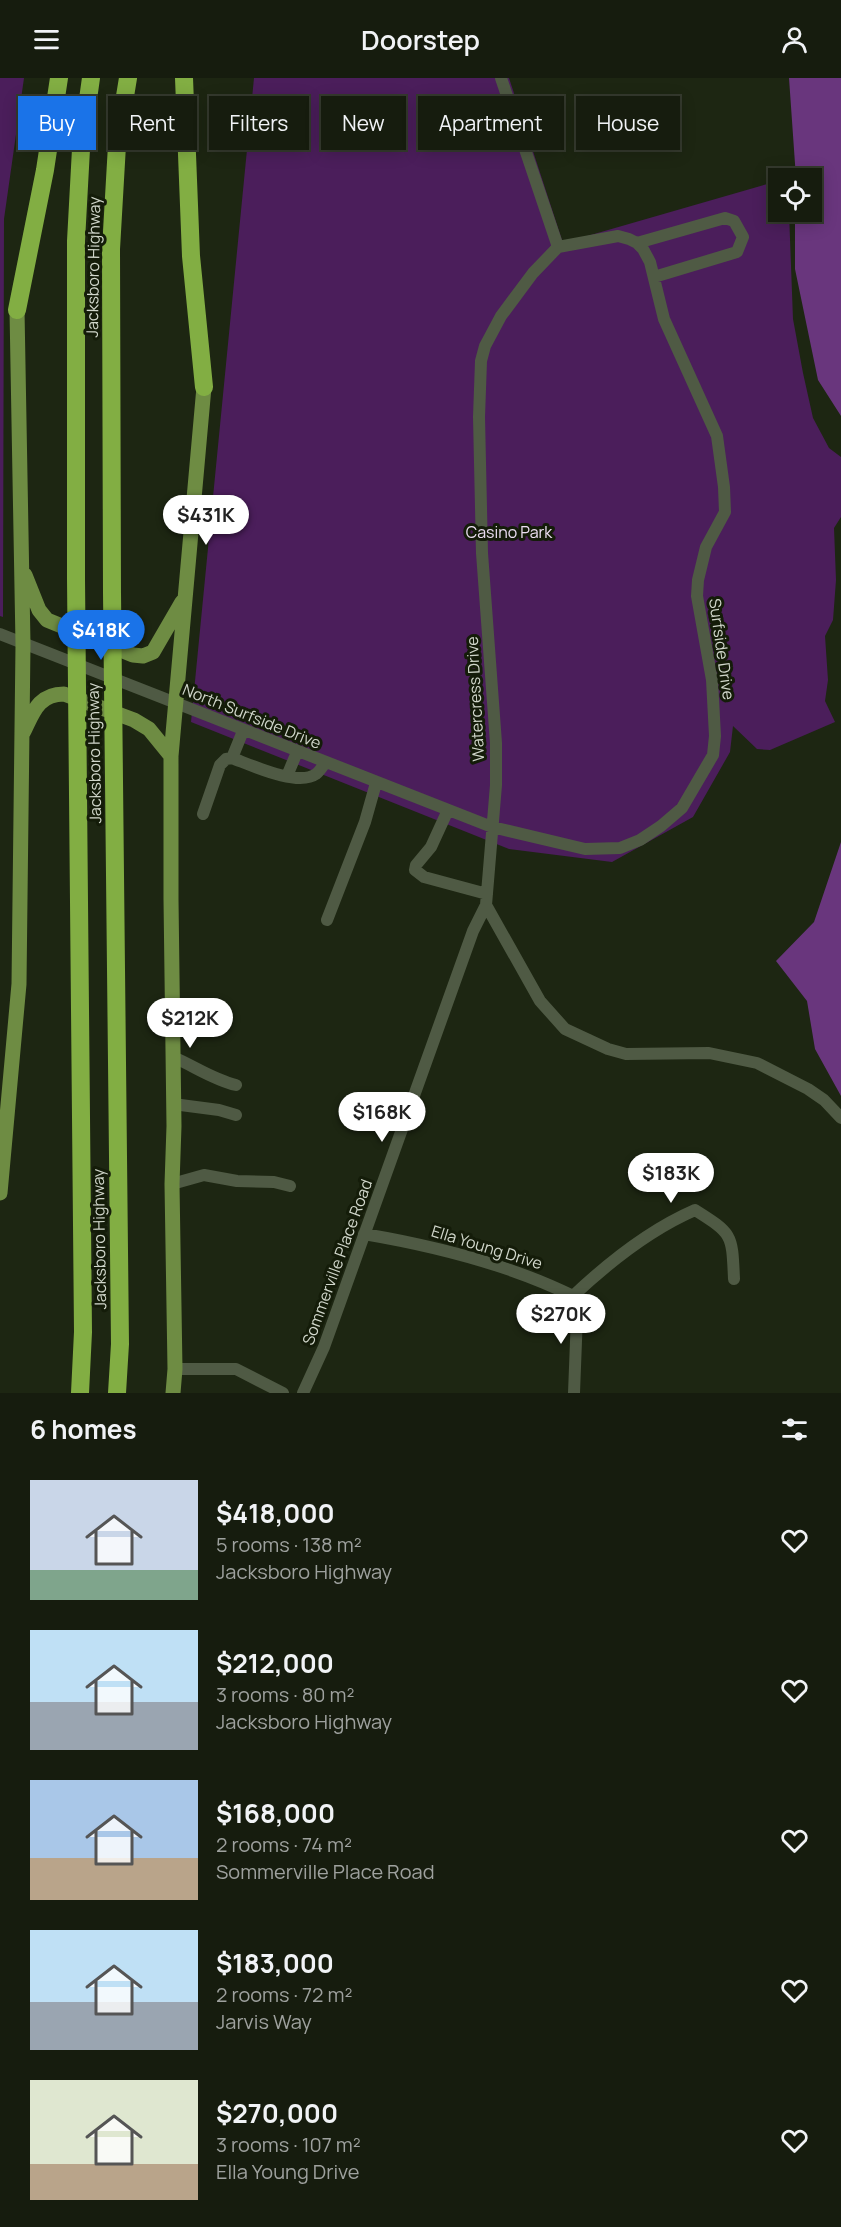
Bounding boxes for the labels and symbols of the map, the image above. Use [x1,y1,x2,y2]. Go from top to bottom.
street label: Jacksboro Highway [81,196,105,338]
pin: $431K [164,495,248,546]
park label: Casino Park [466,521,553,543]
street label: Surfside Drive [704,597,740,701]
pin: $418K [59,610,143,661]
street label: Watercress Drive [461,636,489,762]
street label: North Surfside Drive [179,678,325,754]
street label: Jacksboro Highway [82,682,106,824]
pin: $212K [148,998,232,1049]
pin: $168K [340,1092,424,1143]
pin: $183K [629,1153,713,1204]
street label: Jacksboro Highway [87,1168,111,1310]
street label: Sommerville Place Road [297,1176,377,1348]
street label: Ella Young Drive [429,1220,545,1274]
pin: $270K [519,1294,603,1345]

